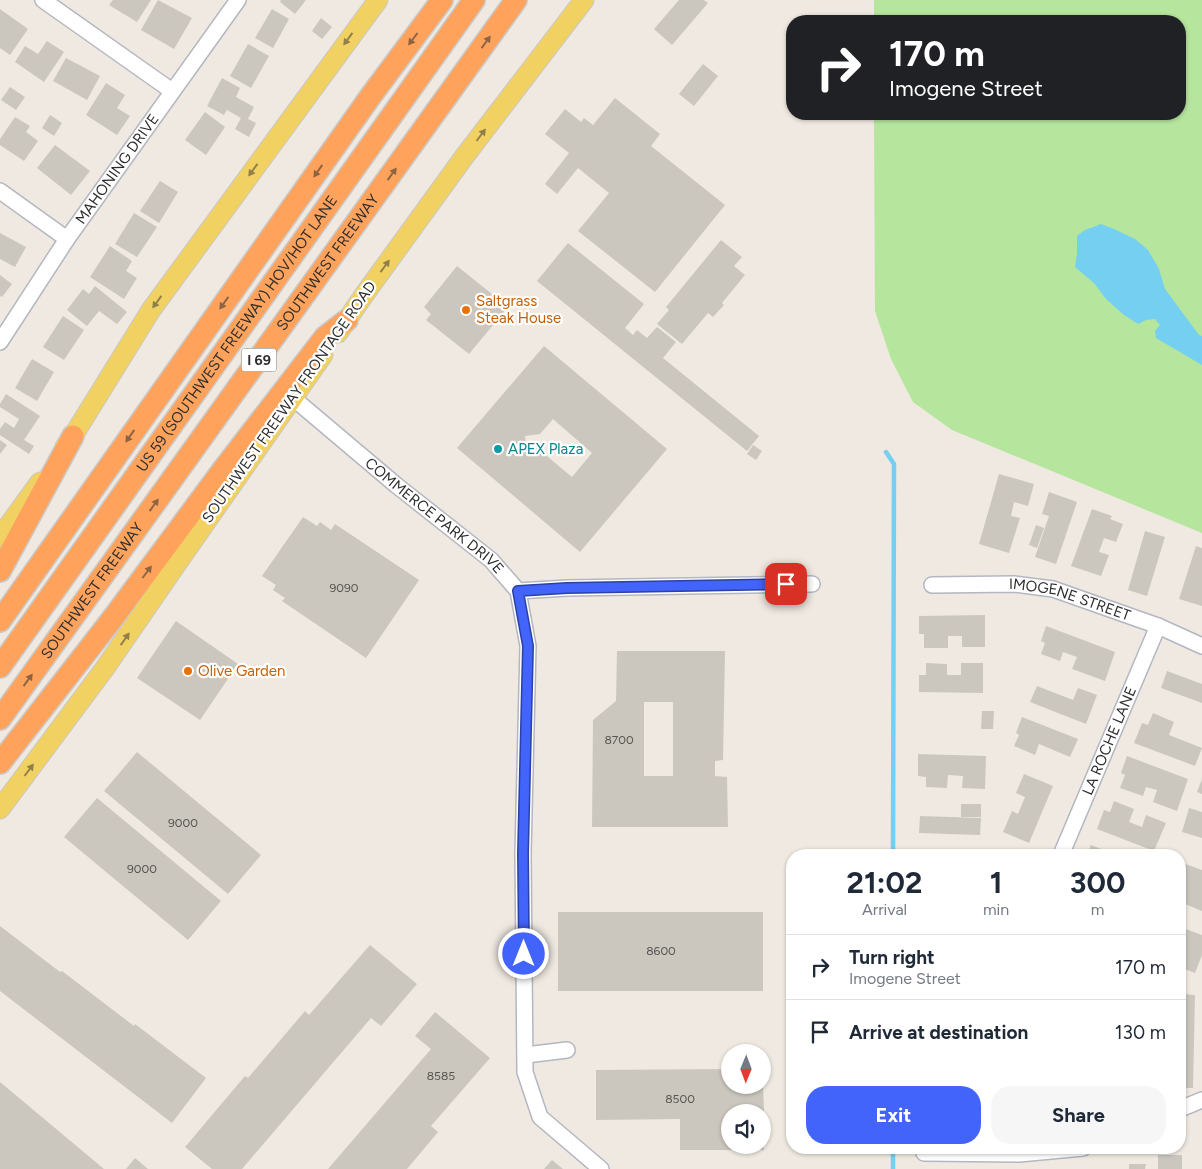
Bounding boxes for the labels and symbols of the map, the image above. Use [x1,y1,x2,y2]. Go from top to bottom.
one-way arrow [343,32,354,45]
one-way arrow [408,32,418,46]
one-way arrow [481,35,491,49]
street label: MAHONING DRIVE [72,110,163,228]
one-way arrow [475,129,486,142]
one-way arrow [247,163,258,176]
one-way arrow [313,164,323,178]
one-way arrow [387,167,397,181]
street label: SOUTHWEST FREEWAY [273,191,383,334]
street label: US 59 (SOUTHWEST FREEWAY) HOV/HOT LANE [133,192,341,475]
one-way arrow [380,259,390,273]
street label: SOUTHWEST FREEWAY FRONTAGE ROAD [198,278,380,526]
place label: Saltgrass Steak House [476,292,561,327]
one-way arrow [152,295,162,308]
one-way arrow [219,297,229,310]
marker: Saltgrass Steak House [460,304,472,316]
road number: I 69 [242,348,276,372]
one-way arrow [125,429,135,443]
place label: APEX Plaza [508,440,583,458]
marker: APEX Plaza [492,443,504,455]
street label: COMMERCE PARK DRIVE [361,454,508,577]
one-way arrow [149,498,159,512]
street label: SOUTHWEST FREEWAY [37,519,147,662]
pin [765,563,807,605]
one-way arrow [142,566,153,579]
street label: IMOGENE STREET [1009,575,1134,625]
house number: 9090 [330,581,359,595]
one-way arrow [120,632,130,645]
place label: Olive Garden [198,662,285,680]
marker: Olive Garden [182,665,194,677]
one-way arrow [23,674,34,687]
street label: LA ROCHE LANE [1078,684,1140,798]
house number: 8700 [604,733,634,747]
one-way arrow [24,763,34,777]
house number: 9000 [168,816,198,830]
house number: 9000 [127,862,157,876]
position arrow [497,927,549,979]
house number: 8600 [646,944,676,958]
north arrow [721,1044,771,1094]
house number: 8585 [427,1069,455,1083]
house number: 8500 [665,1092,695,1106]

